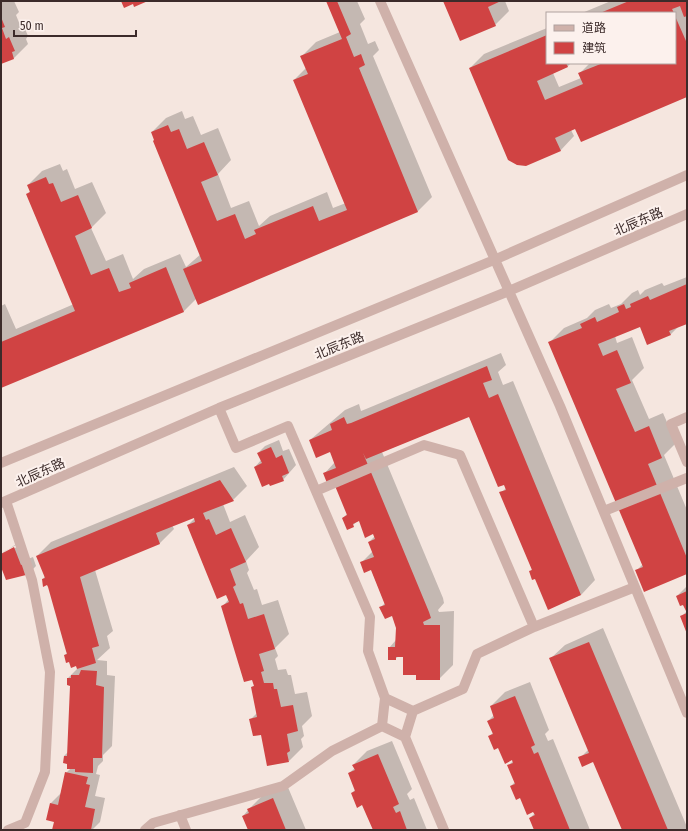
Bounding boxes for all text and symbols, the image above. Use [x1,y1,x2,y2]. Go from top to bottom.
scale bar [14,12,136,38]
legend [546,12,676,64]
text: 50 m [20,19,44,33]
text: 道路 [582,21,606,35]
text: 建筑 [582,41,606,55]
street label: 北辰东路 [611,204,665,239]
street label: 北辰东路 [312,329,366,362]
street label: 北辰东路 [13,455,67,490]

